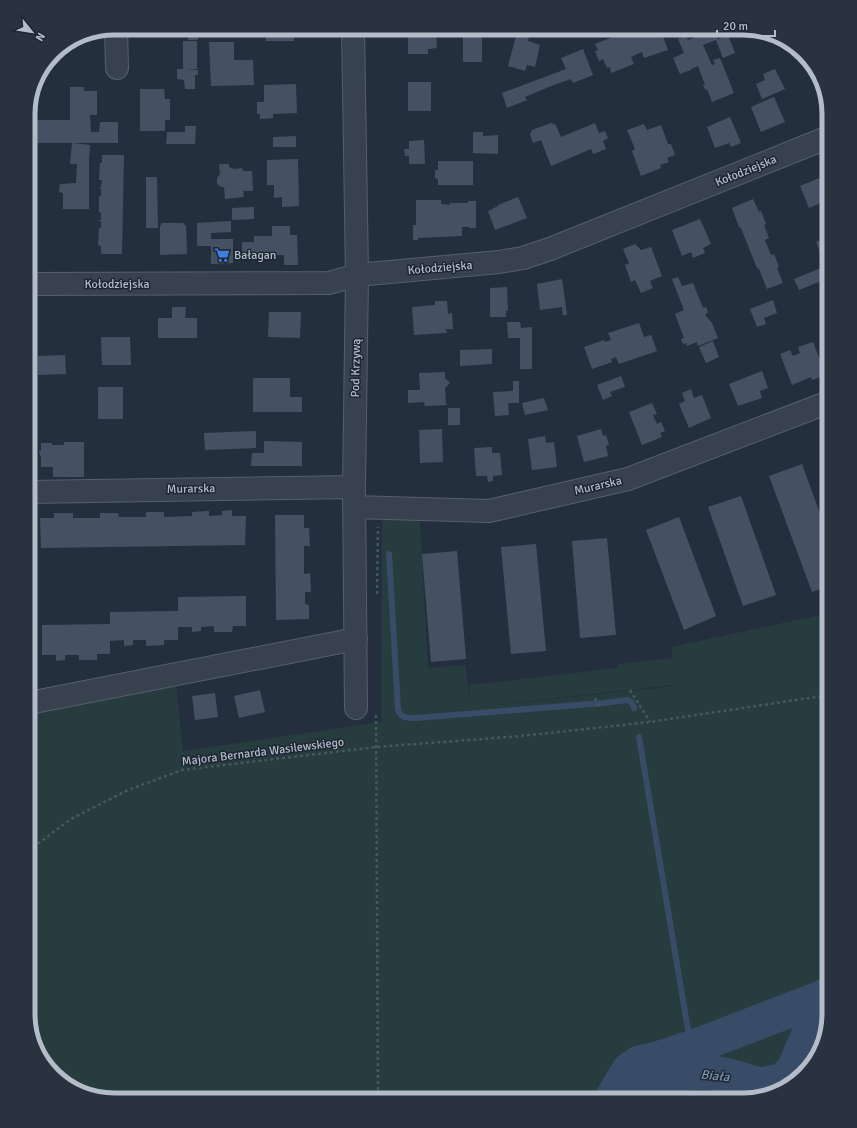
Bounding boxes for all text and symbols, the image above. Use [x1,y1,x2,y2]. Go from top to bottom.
north arrow [12,12,52,52]
scale bar [717,12,775,38]
text: 20 m [723,19,748,34]
text: N [33,30,48,43]
street label: Kołodziejska [713,152,779,190]
supermarket icon: Bałagan [213,246,231,264]
place label: Bałagan [234,248,276,263]
street label: Kołodziejska [407,258,473,278]
street label: Kołodziejska [84,277,150,292]
street label: Pod Krzywą [348,338,364,398]
street label: Murarska [573,473,623,499]
street label: Murarska [167,481,215,497]
street label: Majora Bernarda Wasilewskiego [181,735,345,769]
water label: Biała [700,1067,731,1086]

